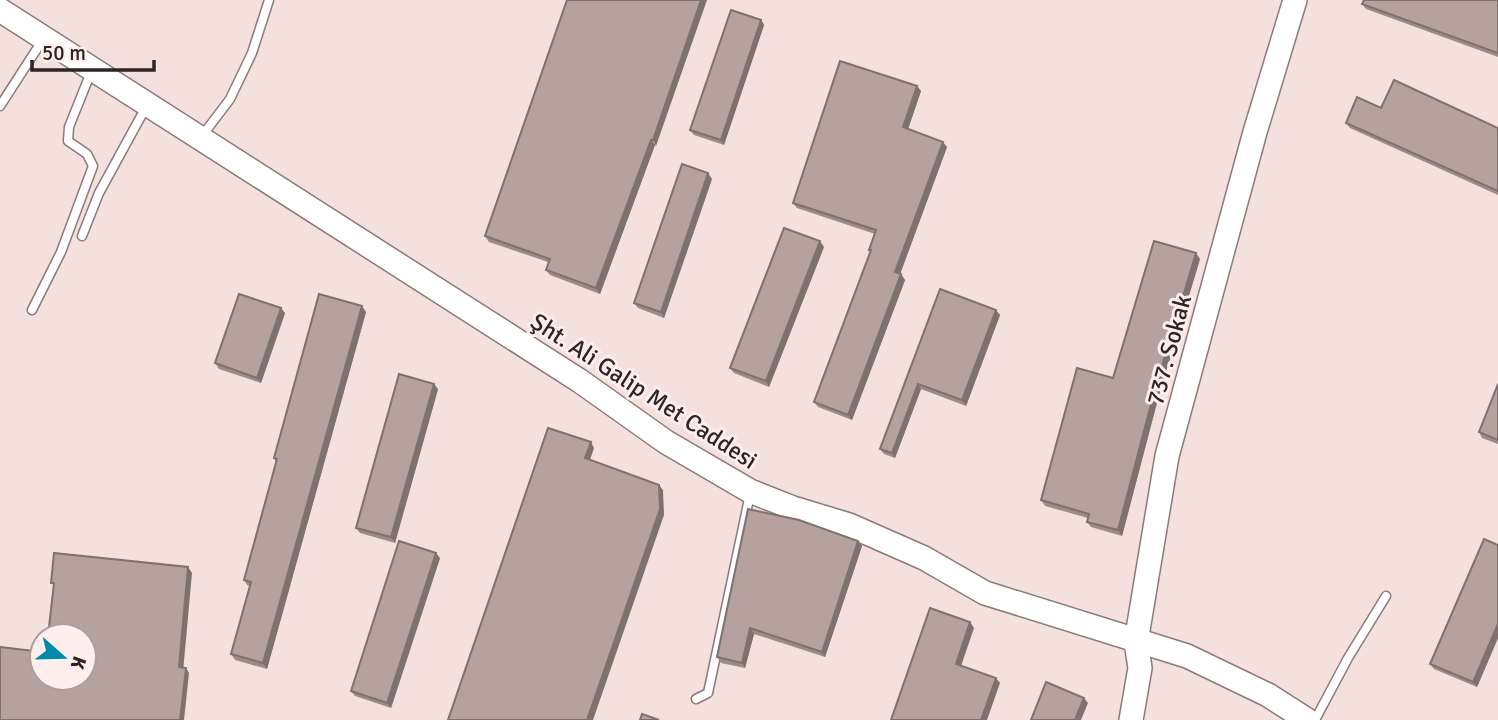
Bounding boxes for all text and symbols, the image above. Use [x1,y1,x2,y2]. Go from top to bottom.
scale bar [32,28,154,72]
text: 50 m [42,40,86,66]
street label: 737. Sokak [1140,292,1198,408]
street label: Şht. Ali Galip Met Caddesi [525,306,763,476]
north arrow [28,622,98,692]
text: K [65,653,91,672]

